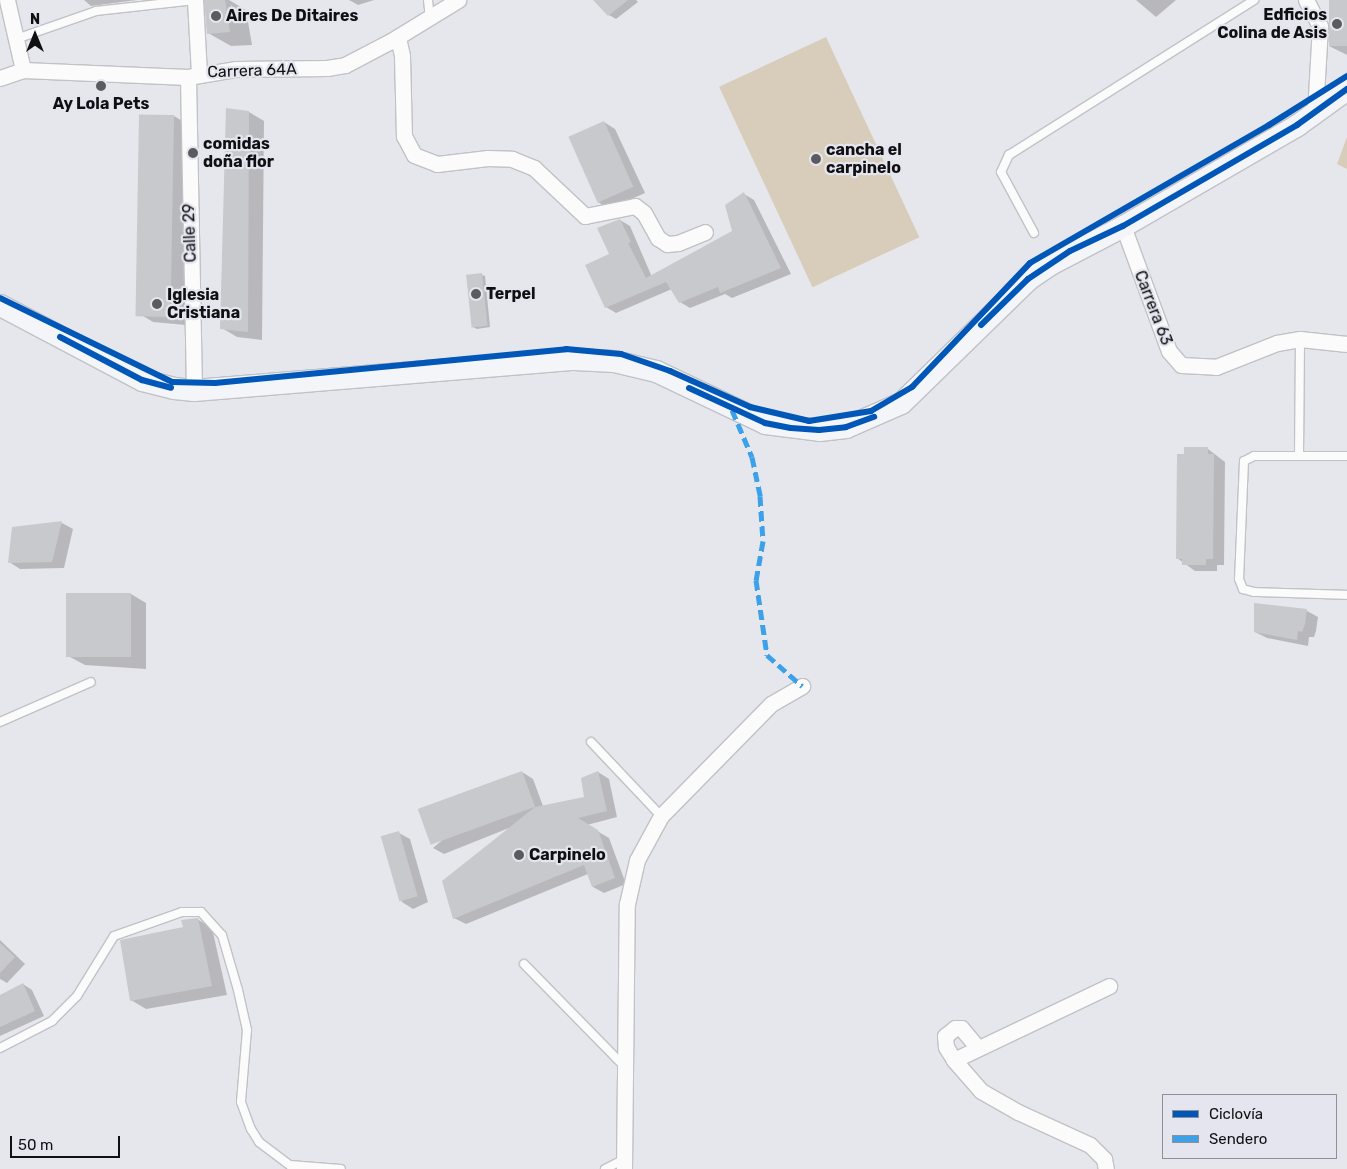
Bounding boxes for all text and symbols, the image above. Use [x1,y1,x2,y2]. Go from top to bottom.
place label: Edficios Colina de Asis [1217,5,1327,43]
place label: Aires De Ditaires [226,6,358,26]
north arrow [10,10,60,60]
marker: Aires De Ditaires [210,10,222,22]
text: N [30,11,40,28]
marker: Edficios Colina de Asis [1331,18,1343,30]
street label: Carrera 64A [207,60,297,82]
marker: Ay Lola Pets [95,80,107,92]
place label: Ay Lola Pets [53,94,149,114]
place label: comidas doña flor [203,134,274,172]
place label: cancha el carpinelo [826,140,902,178]
marker: comidas doña flor [187,147,199,159]
marker: cancha el carpinelo [810,153,822,165]
street label: Calle 29 [179,203,201,263]
street label: Carrera 63 [1130,268,1176,348]
place label: Terpel [486,284,536,304]
place label: Iglesia Cristiana [167,285,240,323]
marker: Terpel [470,288,482,300]
marker: Iglesia Cristiana [151,298,163,310]
place label: Carpinelo [529,845,606,865]
marker: Carpinelo [513,849,525,861]
legend [1162,1094,1337,1159]
text: Ciclovía [1209,1105,1263,1123]
scale bar [12,1126,122,1158]
text: Sendero [1209,1130,1267,1148]
text: 50 m [18,1136,53,1154]

